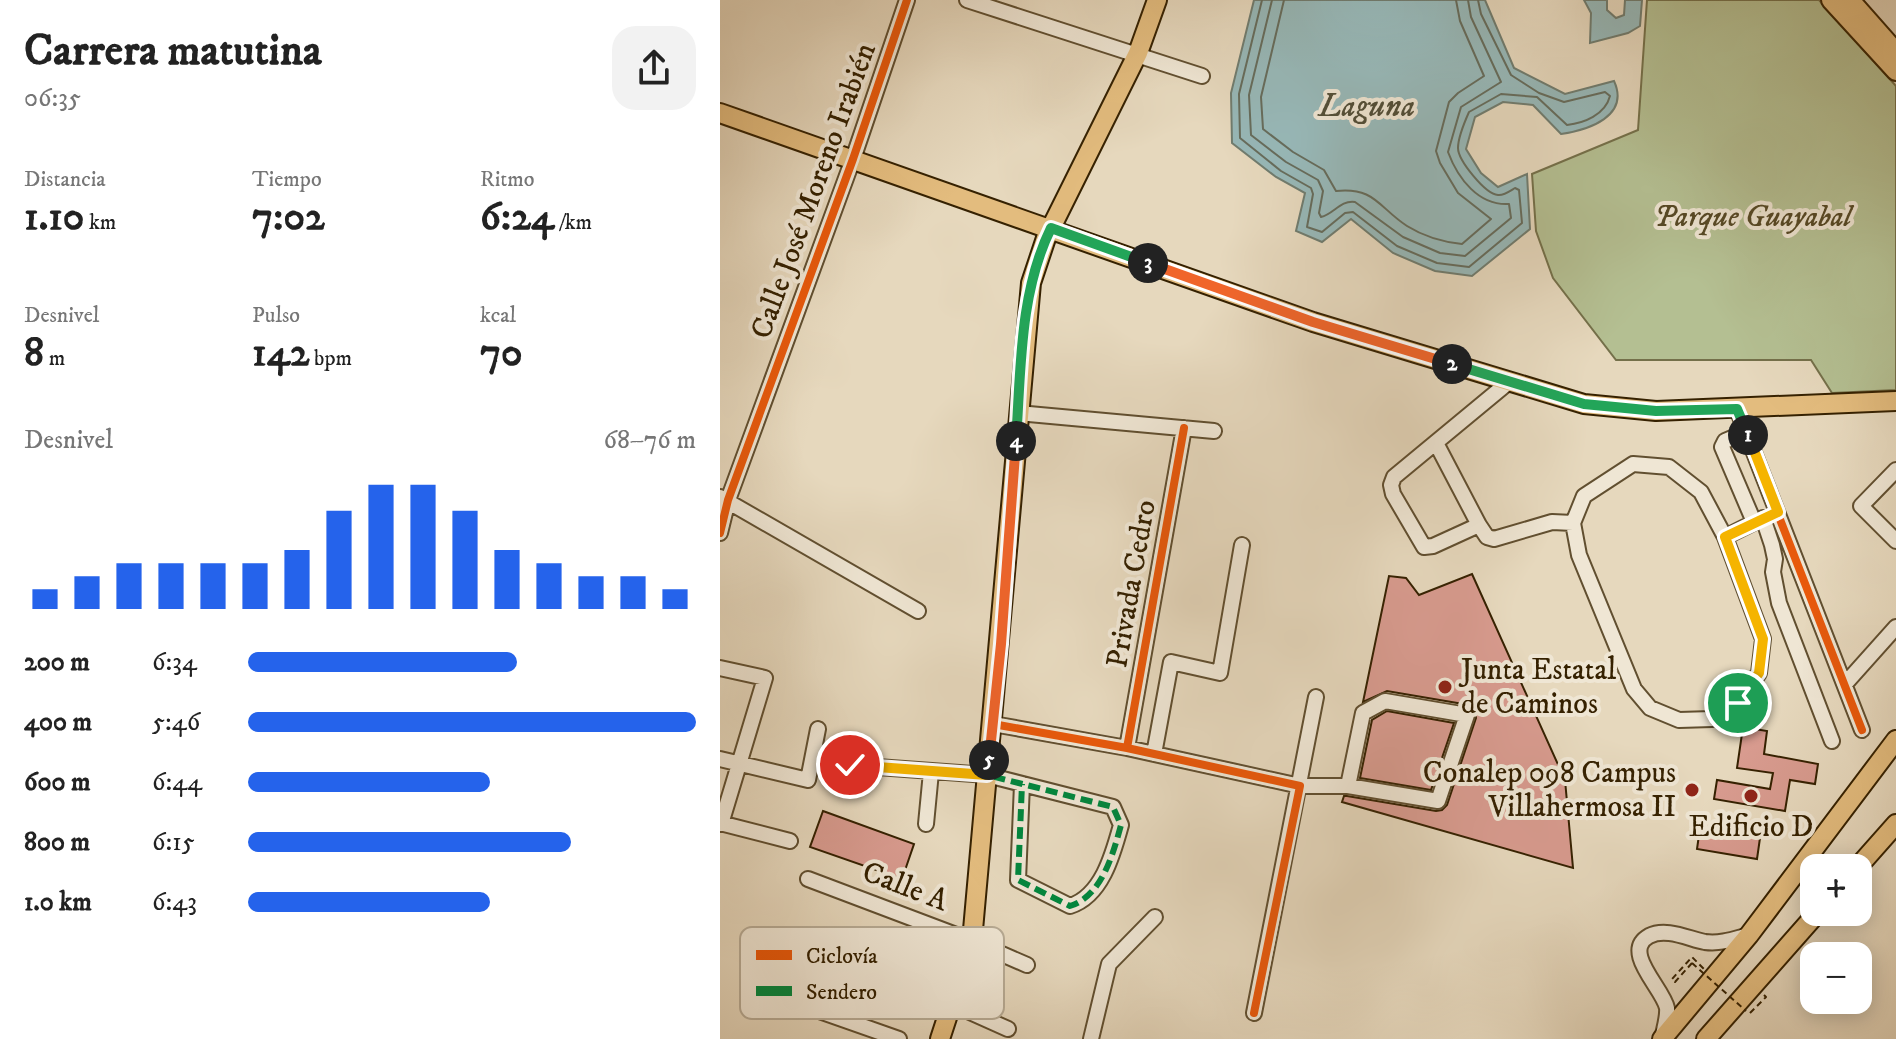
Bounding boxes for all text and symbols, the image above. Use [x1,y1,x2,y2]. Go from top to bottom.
text: Carrera matutina [24,24,322,79]
button: share [612,26,696,110]
street label: Calle José Moreno Irabién [743,38,885,344]
text: 06:35 [24,82,81,115]
water label: Laguna [1317,87,1415,127]
text: Distancia [24,166,106,193]
text: Tiempo [252,166,322,193]
text: Ritmo [480,166,534,193]
text: 1.10 [24,193,84,243]
text: 7:02 [252,193,325,243]
text: 6:24 [480,193,554,243]
park label: Parque Guayabal [1654,199,1855,236]
text: km [84,209,116,236]
text: /km [554,209,592,236]
pin: 3 [1128,243,1168,283]
text: 3 [1144,249,1152,276]
text: Desnivel [24,302,99,329]
text: Pulso [252,302,300,329]
text: kcal [480,302,516,329]
text: 8 [24,329,44,379]
text: 142 [252,329,309,379]
text: 70 [480,329,523,379]
pin: 2 [1432,344,1472,384]
text: m [44,345,65,372]
text: bpm [309,345,352,372]
text: 2 [1447,350,1457,377]
pin: 1 [1728,415,1768,455]
pin: 4 [996,421,1036,461]
text: 1 [1744,421,1752,448]
text: Desnivel [24,424,113,457]
text: 68–76 m [604,424,696,457]
text: 4 [1010,427,1022,454]
street label: Privada Cedro [1099,497,1165,671]
text: 200 m [24,646,90,679]
text: 6:34 [152,646,197,679]
place label: Junta Estatal de Caminos [1458,652,1616,723]
pin [1704,669,1772,737]
marker: Junta Estatal de Caminos [1436,678,1454,696]
icon: arrive [1716,681,1760,725]
text: 400 m [24,706,92,739]
text: 5:46 [152,706,200,739]
pin [816,731,884,799]
pin: 5 [969,740,1009,780]
icon: check [828,743,872,787]
text: 5 [984,746,994,773]
place label: Conalep 098 Campus Villahermosa II [1423,755,1676,826]
text: 600 m [24,766,91,799]
text: 6:44 [152,766,202,799]
marker: Conalep 098 Campus Villahermosa II [1683,781,1701,799]
marker: Edificio D [1742,787,1760,805]
place label: Edificio D [1689,809,1813,846]
text: 800 m [24,826,90,859]
text: 6:15 [152,826,195,859]
street label: Calle A [857,854,954,920]
map controls [1800,854,1872,1014]
button: + [1800,854,1872,926]
text: 1.0 km [24,886,92,919]
text: 6:43 [152,886,197,919]
legend [740,927,1004,1019]
button: − [1800,942,1872,1014]
text: Ciclovía [806,943,878,970]
text: Sendero [806,979,877,1006]

